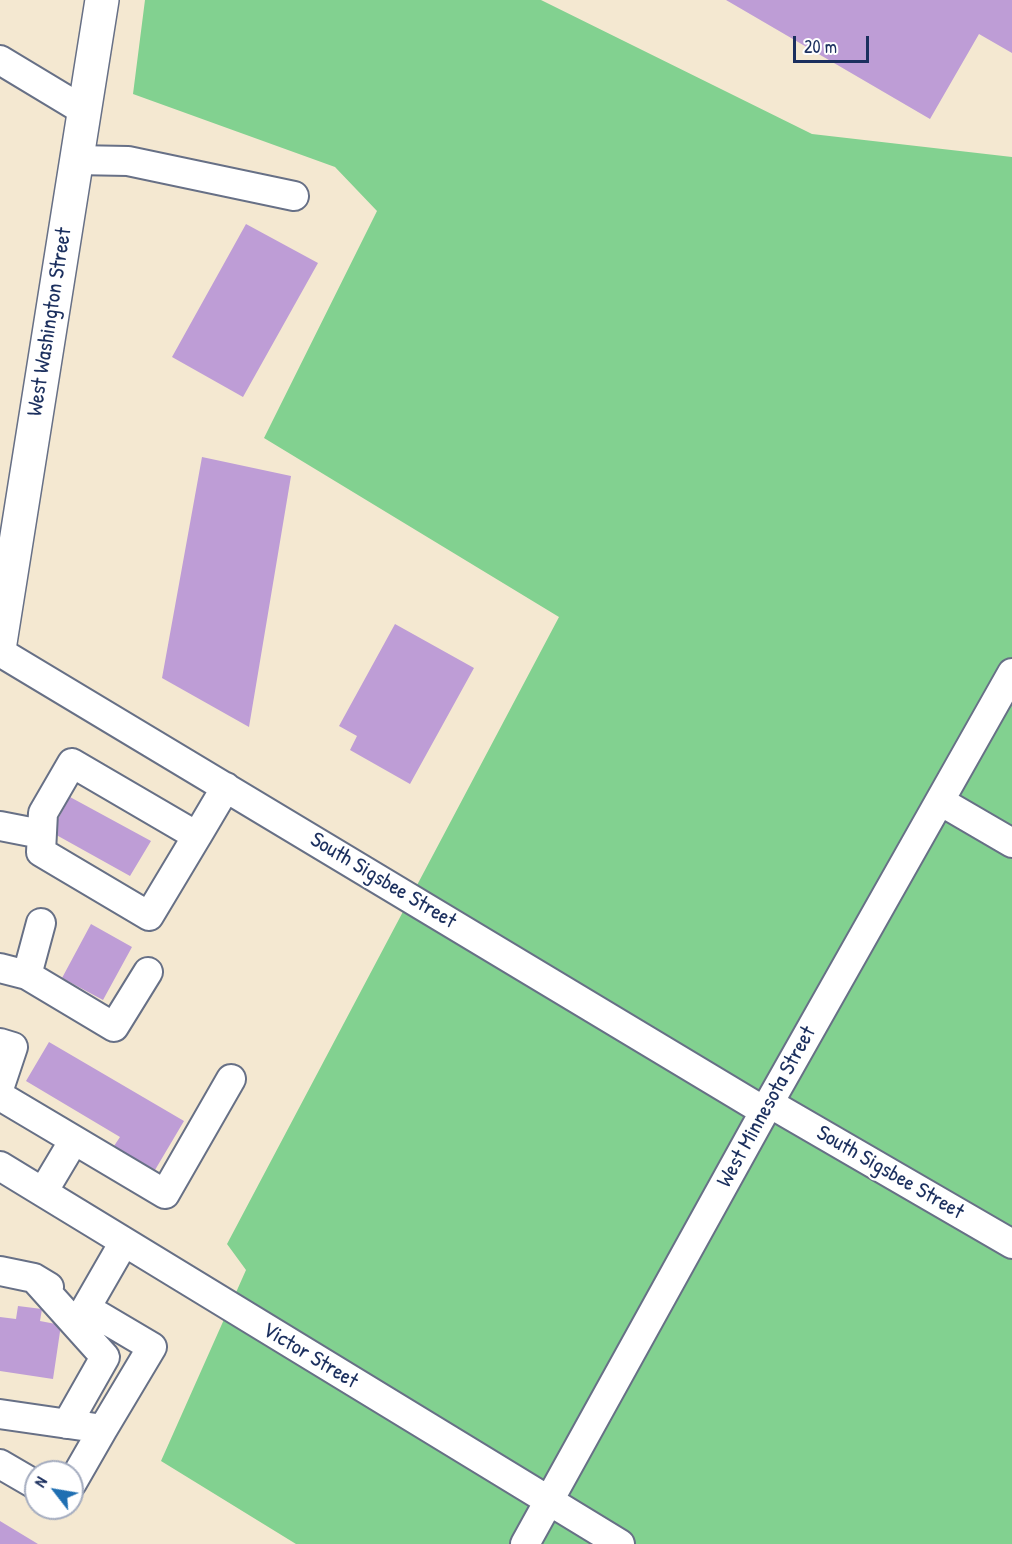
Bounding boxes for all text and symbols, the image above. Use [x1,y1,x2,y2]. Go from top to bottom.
scale bar [796,24,872,62]
text: 20 m [804,34,837,59]
street label: West Washington Street [22,226,78,418]
street label: South Sigsbee Street [305,827,461,935]
street label: West Minnesota Street [712,1022,822,1192]
street label: South Sigsbee Street [812,1120,968,1226]
street label: Victor Street [257,1317,363,1395]
north arrow [24,1460,84,1520]
text: N [29,1472,52,1491]

